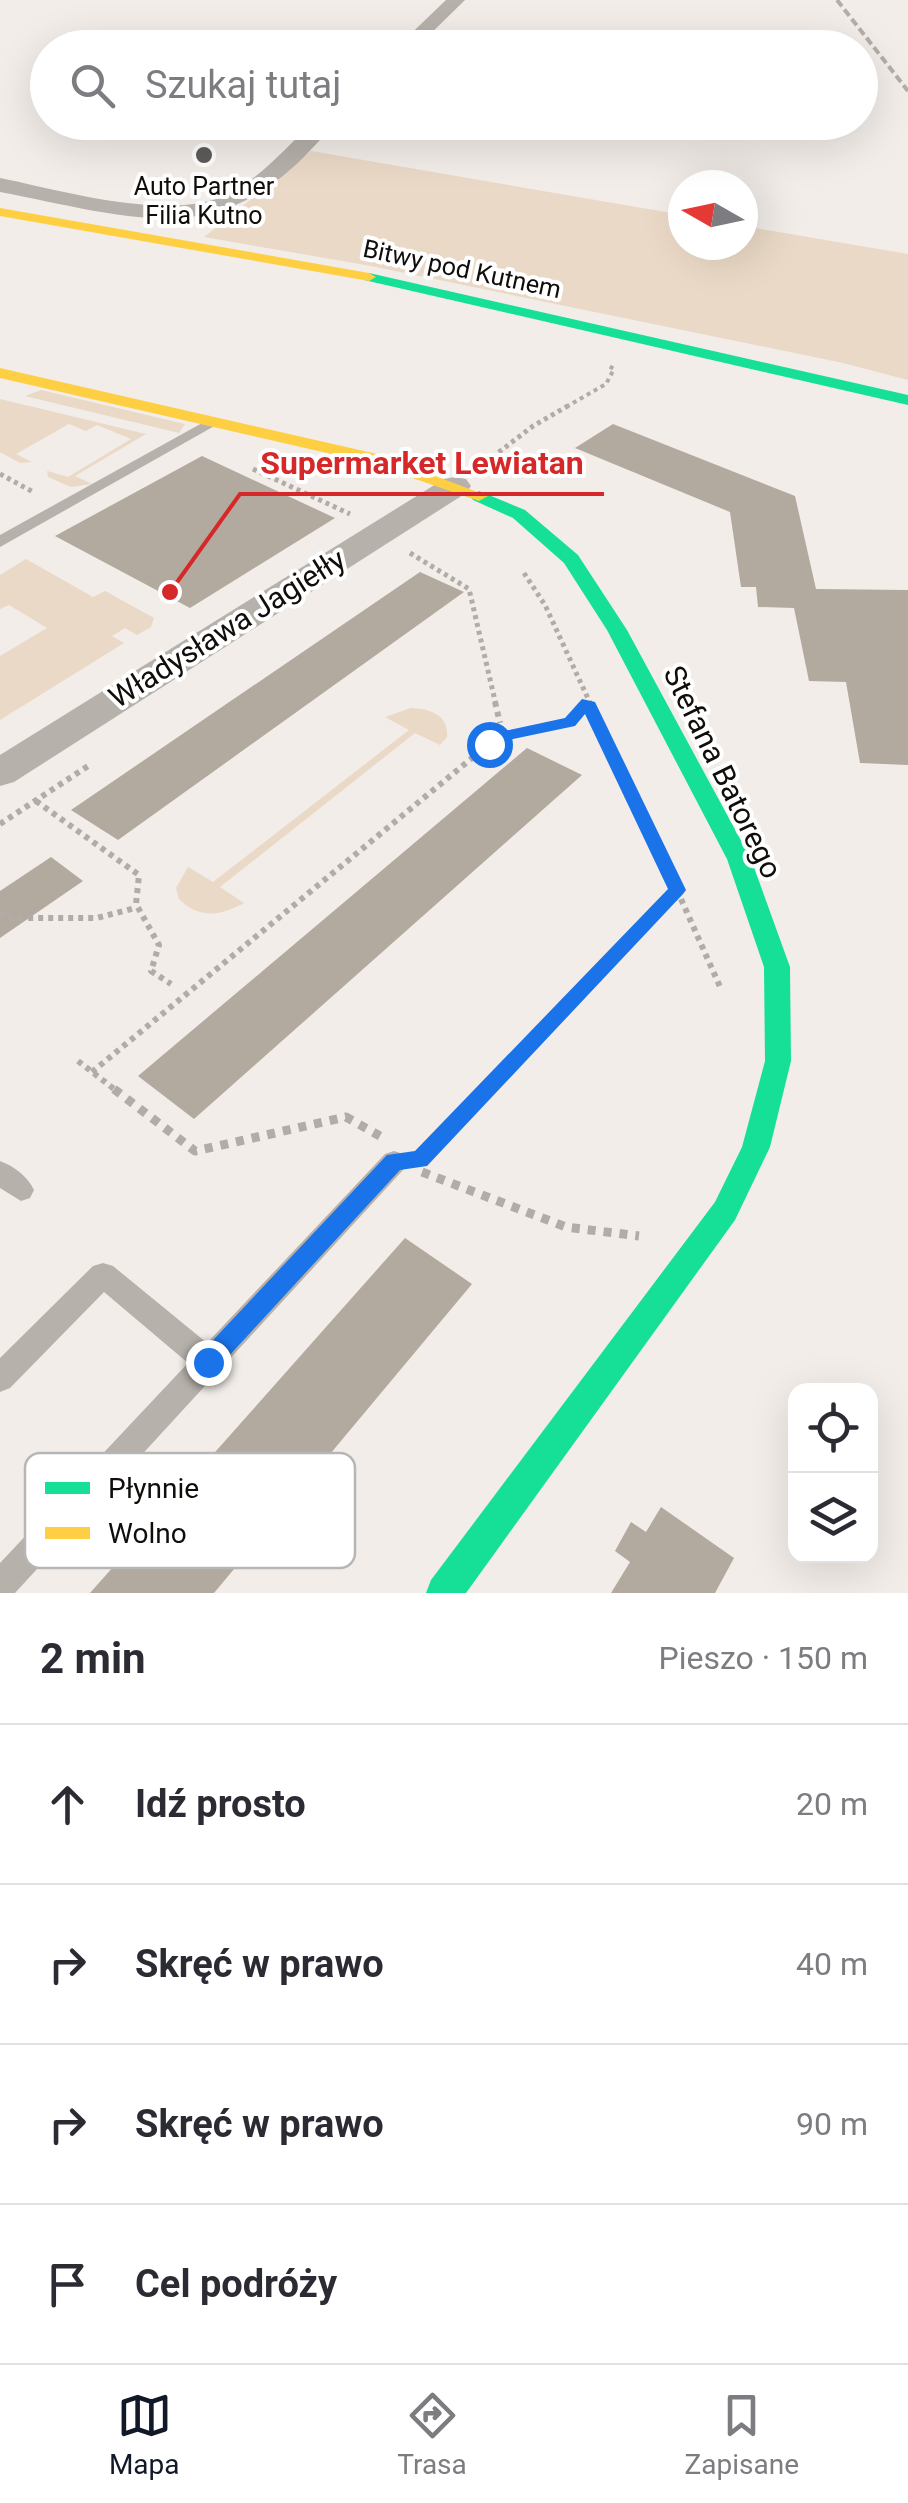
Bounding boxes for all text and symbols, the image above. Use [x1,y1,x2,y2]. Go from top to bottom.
search box [30,30,878,140]
icon: search [65,58,120,113]
text: Szukaj tutaj [145,63,341,107]
marker: Auto Partner Filia Kutno [193,144,215,166]
north arrow [668,170,758,260]
place label: Auto Partner Filia Kutno [134,172,275,230]
street label: Bitwy pod Kutnem [360,234,564,304]
callout: Supermarket Lewiatan [240,432,604,494]
text: Supermarket Lewiatan [260,444,584,482]
street label: Władysława Jagiełły [103,541,351,715]
street label: Stefana Batorego [656,660,790,884]
route start [467,722,513,768]
route end [186,1340,232,1386]
map controls [788,1383,878,1563]
button: locate [788,1383,878,1473]
legend [25,1453,355,1568]
text: Płynnie [108,1472,199,1505]
button: layers [788,1473,878,1563]
text: Wolno [108,1517,187,1550]
text: 2 min [40,1634,146,1683]
text: Pieszo · 150 m [658,1639,868,1677]
icon: ahead [40,1777,95,1832]
text: Idź prosto [135,1782,306,1826]
text: 20 m [796,1785,868,1823]
icon: right [40,1937,95,1992]
text: Skręć w prawo [135,1942,384,1986]
text: 40 m [796,1945,868,1983]
icon: right [40,2097,95,2152]
text: Skręć w prawo [135,2102,384,2146]
text: 90 m [796,2105,868,2143]
icon: arrive [40,2257,95,2312]
text: Cel podróży [135,2262,337,2306]
tab: Mapa [109,2388,180,2481]
tab: Trasa [397,2388,467,2481]
tab: Zapisane [685,2388,799,2481]

